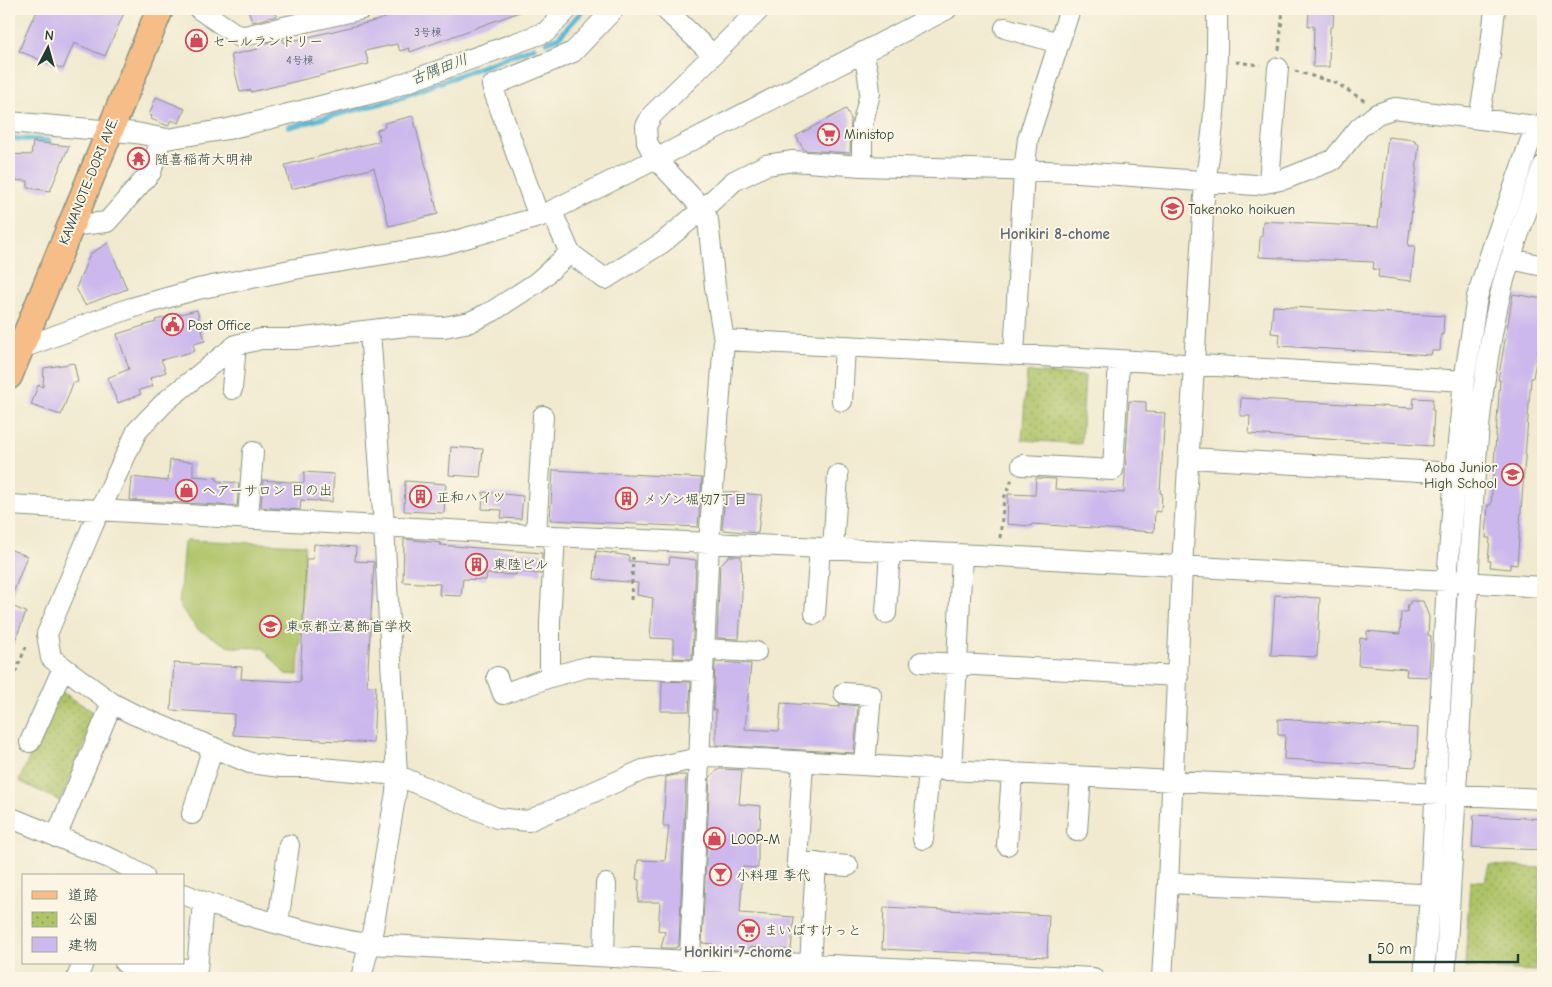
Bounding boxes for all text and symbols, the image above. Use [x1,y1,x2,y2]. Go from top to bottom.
north arrow [22,22,72,72]
house number: 3号棟 [414,26,442,39]
text: N [44,27,55,44]
shop icon: セールランドリー [184,29,208,53]
place label: セールランドリー [212,33,323,50]
water label: 古隅田川 [408,50,470,88]
house number: 4号棟 [286,54,314,67]
street label: KAWANOTE-DORI AVE. [55,115,122,247]
supermarket icon: Ministop [816,122,840,146]
place label: Ministop [844,126,894,143]
temple icon: 随喜稲荷大明神 [127,147,151,171]
place label: 随喜稲荷大明神 [155,151,253,168]
school or university icon: Takenoko hoikuen [1160,197,1184,221]
place label: Takenoko hoikuen [1188,201,1295,218]
district label: Horikiri 8-chome [1000,225,1110,243]
public building icon: Post Office [160,313,184,337]
place label: Post Office [188,317,251,334]
place label: Aoba Junior High School [1424,459,1497,492]
school or university icon: Aoba Junior High School [1501,463,1525,487]
shop icon: ヘアーサロン 日の出 [174,478,198,502]
place label: ヘアーサロン 日の出 [202,482,333,499]
building icon: 正和ハイツ [408,485,432,509]
building icon: メゾン堀切7丁目 [615,487,639,511]
place label: 正和ハイツ [436,489,506,506]
place label: メゾン堀切7丁目 [643,491,748,508]
building icon: 東陸ビル [465,552,489,576]
place label: 東陸ビル [493,556,549,573]
school or university icon: 東京都立葛飾盲学校 [258,614,282,638]
place label: 東京都立葛飾盲学校 [286,618,412,635]
shop icon: LOOP-M [703,827,727,851]
place label: LOOP-M [731,831,781,848]
bar icon: 小料理 季代 [708,863,732,887]
place label: 小料理 季代 [736,867,811,884]
legend [22,874,185,964]
text: 道路 [68,886,98,904]
text: 公園 [68,910,98,928]
supermarket icon: まいばすけっと [736,918,760,942]
place label: まいばすけっと [764,922,862,939]
scale bar [1370,932,1517,964]
text: 建物 [68,936,98,954]
text: 50 m [1377,940,1412,958]
district label: Horikiri 7-chome [684,943,792,961]

